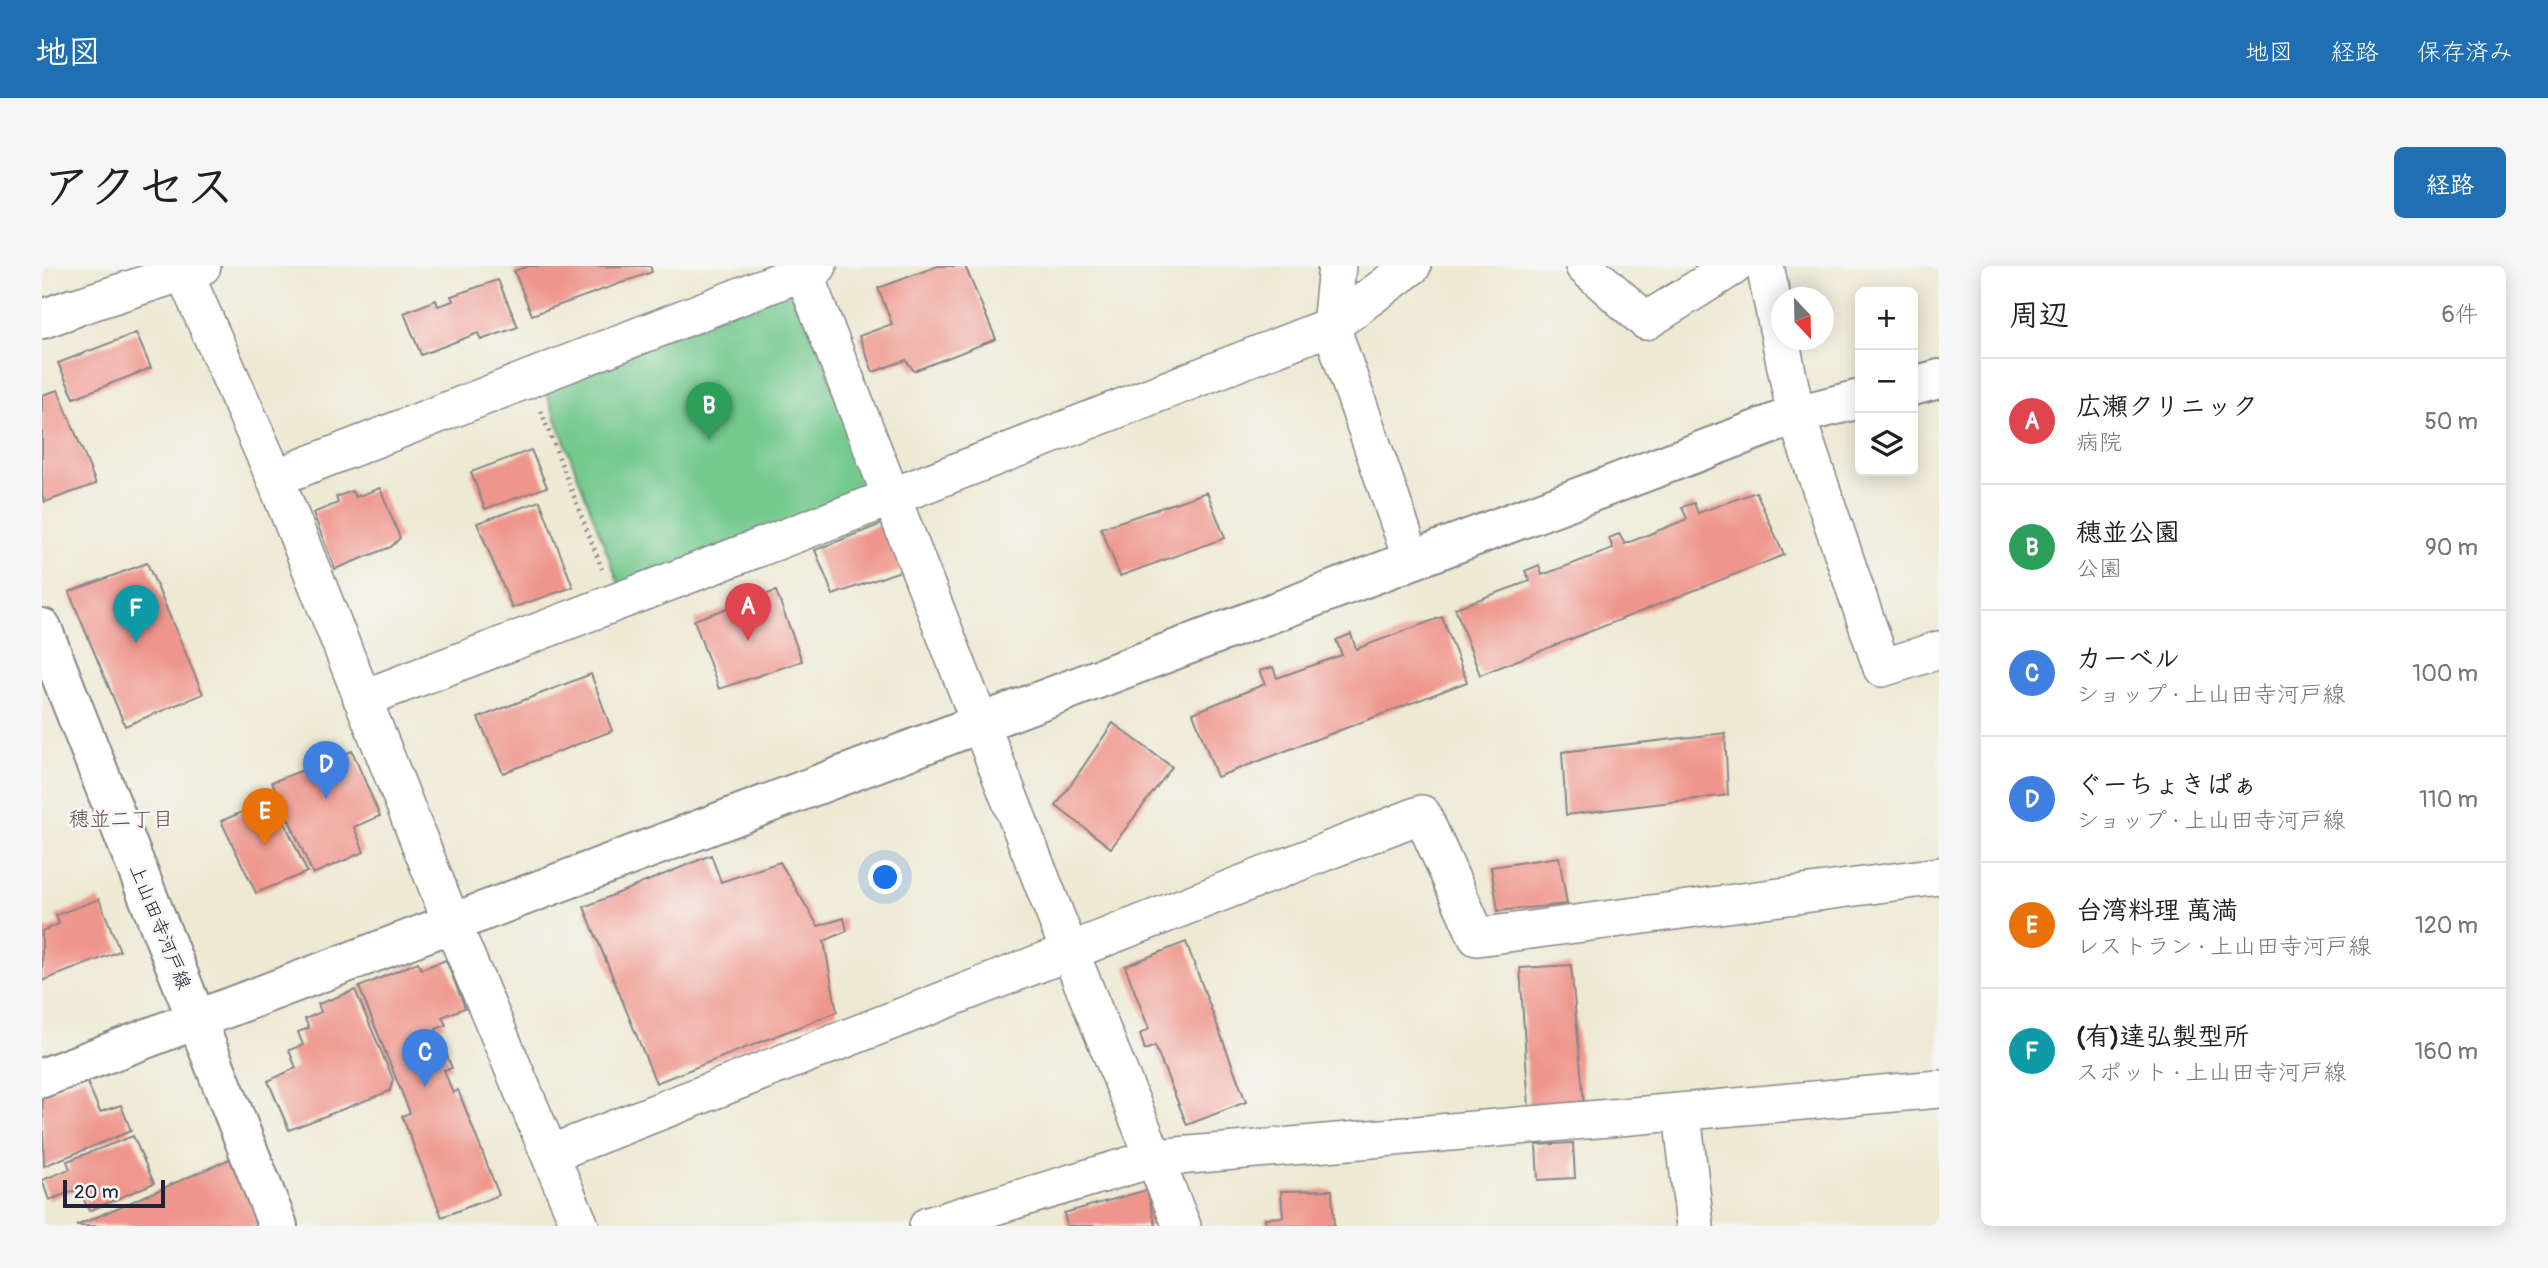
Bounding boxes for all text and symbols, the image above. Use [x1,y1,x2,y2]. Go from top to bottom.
text: 地図 [35,32,101,73]
text: 地図 [2245,38,2293,67]
text: 経路 [2331,38,2379,67]
text: 保存済み [2417,38,2513,67]
button: 経路 [2394,147,2506,218]
text: アクセス [42,157,235,218]
north arrow [1771,287,1834,350]
map controls [1855,287,1918,476]
button: + [1855,287,1918,350]
text: 周辺 [2009,297,2069,334]
text: 6件 [2442,300,2478,329]
button: − [1855,350,1918,413]
pin: B [686,382,732,440]
text: 広瀬クリニック [2076,391,2258,423]
text: A [2025,407,2039,436]
text: 50 m [2424,407,2478,436]
button: layers [1855,413,1918,476]
text: 病院 [2076,428,2122,457]
text: 穂並公園 [2076,517,2180,549]
text: B [2025,533,2039,562]
text: 90 m [2425,533,2478,562]
text: 公園 [2076,554,2122,583]
pin: A [725,583,771,641]
pin: F [113,585,159,643]
text: カーベル [2076,643,2180,675]
text: C [2025,659,2039,688]
text: 100 m [2412,659,2478,688]
text: ショップ · 上山田寺河戸線 [2076,680,2346,709]
pin: D [303,741,349,799]
text: ぐーちょきぱぁ [2076,769,2258,801]
text: D [2025,785,2039,814]
text: 110 m [2419,785,2478,814]
pin: E [242,788,288,846]
district label: 穂並二丁目 [69,806,174,833]
text: ショップ · 上山田寺河戸線 [2076,806,2346,835]
your location [868,860,902,894]
street label: 上山田寺河戸線 [124,861,196,993]
text: 台湾料理 萬満 [2076,895,2238,927]
text: E [2026,911,2038,940]
text: 120 m [2415,911,2478,940]
text: レストラン · 上山田寺河戸線 [2076,932,2371,961]
text: (有)達弘製型所 [2076,1021,2249,1053]
pin: C [402,1029,448,1087]
text: F [2025,1037,2039,1066]
text: 160 m [2414,1037,2478,1066]
text: スポット · 上山田寺河戸線 [2076,1058,2346,1087]
scale bar [63,1177,164,1209]
text: 20 m [74,1180,119,1204]

